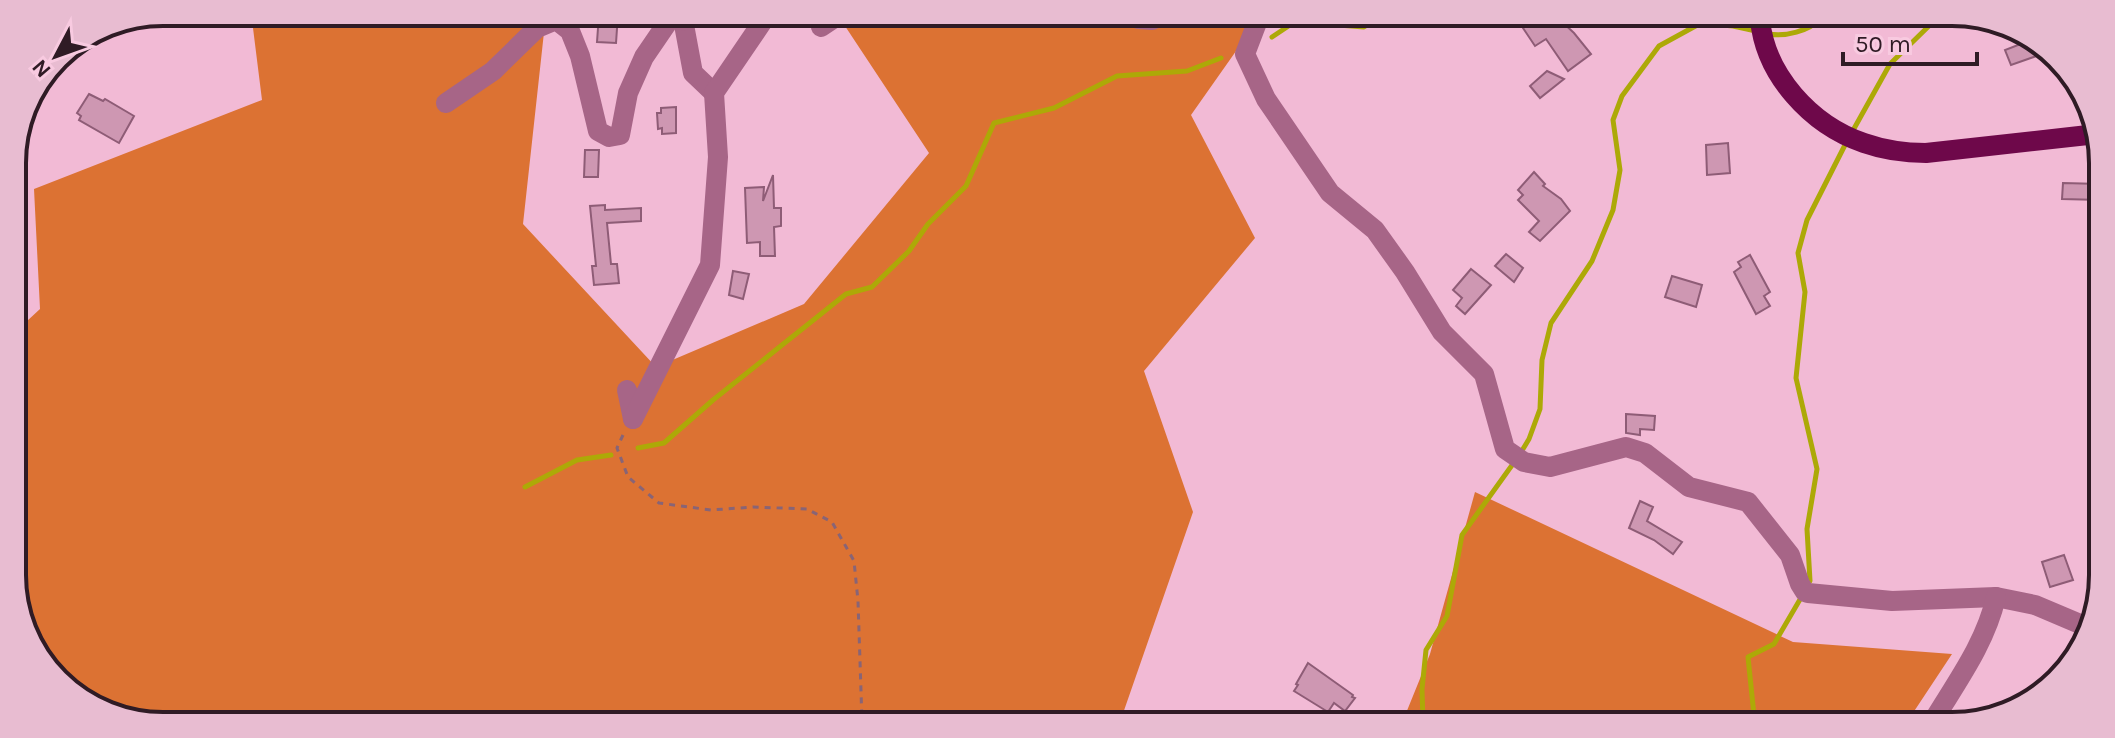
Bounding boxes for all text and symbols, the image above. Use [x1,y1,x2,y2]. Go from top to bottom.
north arrow [16,16,96,96]
scale bar [1843,16,1977,66]
text: 50 m [1855,30,1911,58]
text: N [27,54,57,83]

